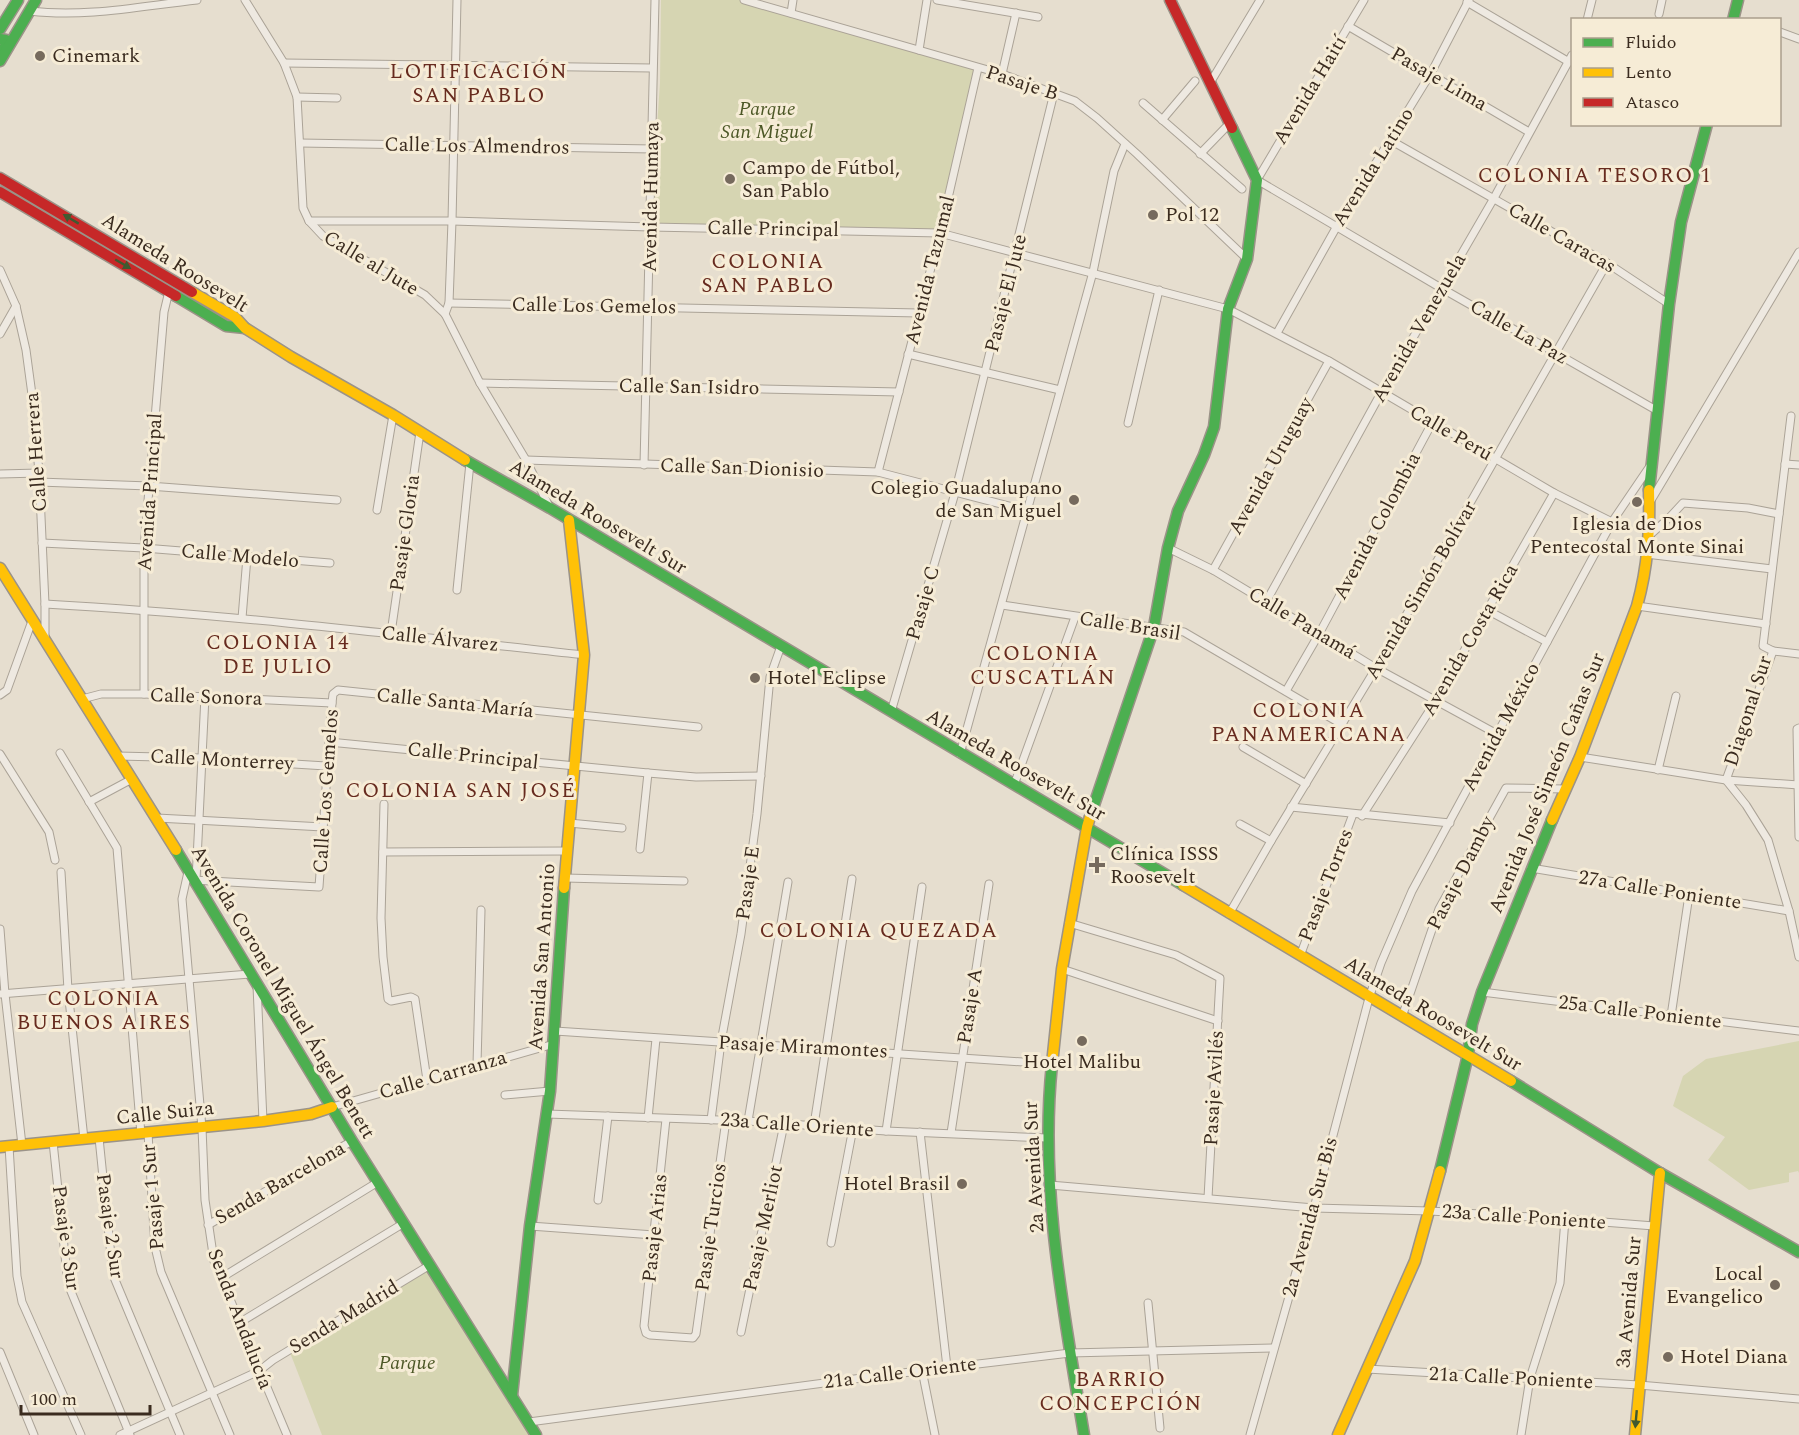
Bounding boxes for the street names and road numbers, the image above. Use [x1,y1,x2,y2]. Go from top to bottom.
street label: Avenida Haití [1266,29,1355,150]
street label: Pasaje Lima [1385,39,1493,119]
street label: Pasaje B [982,57,1062,109]
street label: Avenida Latino [1324,102,1422,232]
street label: Avenida Humaya [635,121,667,273]
street label: Calle Los Almendros [384,129,570,163]
street label: Avenida Tazumal [897,192,963,348]
street label: Calle Caracas [1502,195,1622,281]
street label: Alameda Roosevelt [95,206,255,320]
street label: Calle Principal [707,213,839,245]
street label: Calle al Jute [318,223,424,303]
street label: Pasaje El Jute [977,231,1035,355]
street label: Avenida Venezuela [1364,247,1474,408]
street label: Calle Los Gemelos [511,290,677,322]
street label: Calle La Paz [1464,292,1574,372]
street label: Calle San Isidro [618,371,760,403]
street label: Avenida Uruguay [1221,390,1322,540]
street label: Calle Herrera [17,391,55,513]
street label: Calle Perú [1404,397,1498,469]
street label: Avenida Principal [130,412,170,572]
street label: Avenida Colombia [1325,447,1429,605]
street label: Calle San Dionisio [659,450,825,486]
street label: Alameda Roosevelt Sur [503,452,693,582]
street label: Pasaje Gloria [382,472,428,593]
street label: Avenida Simón Bolívar [1357,495,1485,685]
street label: Calle Modelo [180,536,300,576]
street label: Avenida Costa Rica [1414,558,1526,722]
street label: Pasaje C [898,562,948,644]
street label: Calle Panamá [1242,579,1362,667]
street label: Calle Brasil [1077,603,1183,649]
street label: Calle Álvarez [380,618,500,660]
street label: Avenida José Simeón Cañas Sur [1481,648,1613,918]
street label: Diagonal Sur [1716,652,1780,770]
street label: Avenida México [1454,657,1548,797]
street label: Calle Sonora [149,680,263,714]
street label: Calle Santa María [375,680,535,726]
street label: Alameda Roosevelt Sur [920,701,1112,829]
street label: Calle Los Gemelos [305,708,347,874]
street label: Calle Principal [406,734,540,778]
street label: Calle Monterrey [149,741,296,779]
street label: Pasaje Damby [1419,809,1503,935]
street label: Pasaje Torres [1291,824,1361,946]
street label: Avenida Coronel Miguel Ángel Benett [183,839,383,1145]
street label: Pasaje E [728,844,768,922]
street label: Avenida San Antonio [520,862,564,1052]
street label: 27a Calle Poniente [1576,862,1744,918]
street label: Alameda Roosevelt Sur [1338,949,1528,1079]
street label: Pasaje A [949,966,991,1046]
street label: 25a Calle Poniente [1557,987,1723,1037]
street label: Pasaje Miramontes [717,1028,889,1066]
street label: Pasaje Avilés [1196,1029,1232,1147]
street label: Calle Carranza [376,1042,511,1108]
street label: Calle Suiza [115,1093,216,1133]
street label: 2a Avenida Sur [1016,1100,1052,1234]
street label: 23a Calle Oriente [719,1105,875,1145]
street label: Senda Barcelona [209,1133,351,1233]
street label: 2a Avenida Sur Bis [1274,1133,1346,1301]
street label: Pasaje 1 Sur [133,1143,173,1251]
street label: Pasaje Turcios [687,1161,735,1293]
street label: Pasaje Merliot [735,1162,791,1294]
street label: Pasaje 2 Sur [88,1171,132,1281]
street label: Pasaje Arias [634,1172,676,1284]
street label: Pasaje 3 Sur [44,1183,88,1293]
street label: 23a Calle Poniente [1441,1196,1607,1238]
street label: 3a Avenida Sur [1608,1235,1650,1369]
street label: Senda Andalucía [199,1244,281,1394]
street label: Senda Madrid [283,1272,405,1362]
street label: 21a Calle Oriente [822,1349,978,1397]
street label: 21a Calle Poniente [1428,1359,1594,1397]

